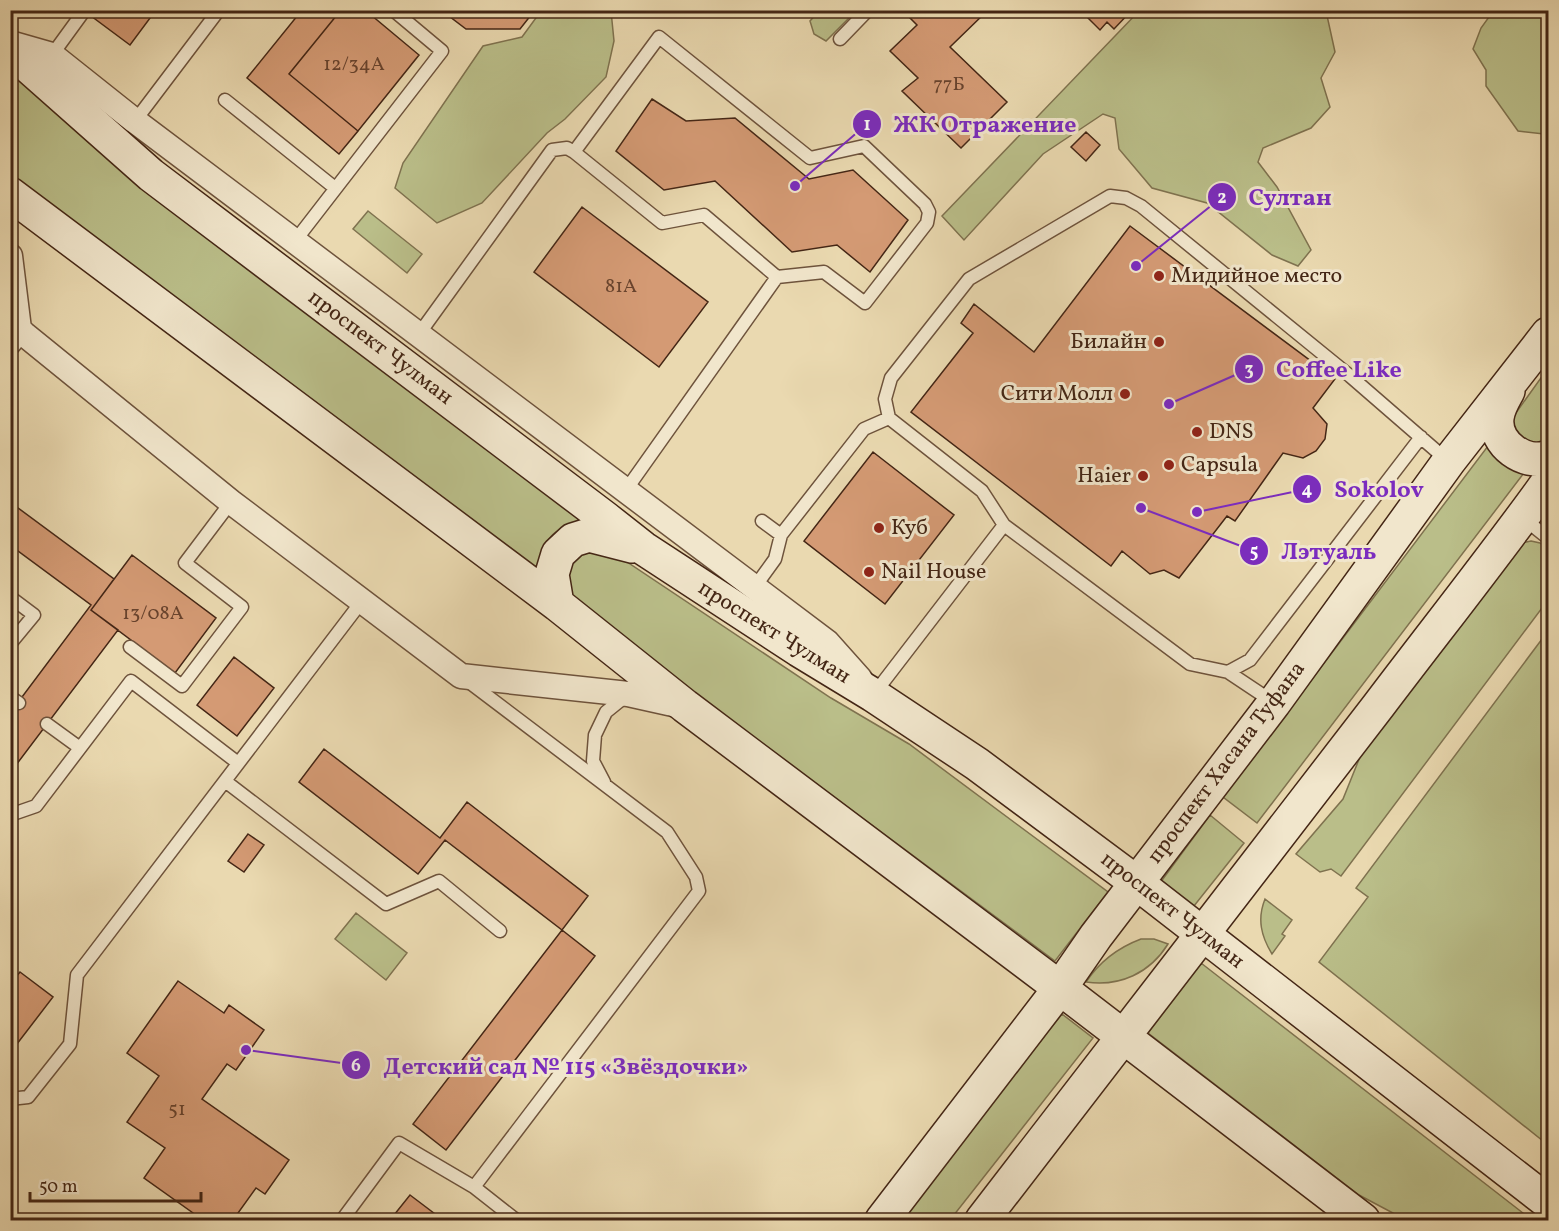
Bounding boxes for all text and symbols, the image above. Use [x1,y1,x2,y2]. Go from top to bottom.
house number: 12/34А [323,51,385,79]
house number: 77Б [933,71,965,99]
callout: ЖК Отражение [852,103,1089,145]
text: ЖК Отражение [894,109,1076,143]
text: 1 [863,113,871,138]
callout: Султан [1207,176,1344,218]
text: Султан [1248,182,1332,216]
text: 2 [1217,186,1227,211]
place label: Мидийное место [1171,261,1342,292]
marker: Мидийное место [1152,269,1166,283]
house number: 81А [605,273,637,301]
street label: проспект Чулман [301,283,459,413]
place label: Билайн [1070,327,1147,358]
marker: Билайн [1152,335,1166,349]
callout: Coffee Like [1234,348,1414,390]
text: Coffee Like [1276,354,1402,388]
text: 3 [1244,358,1254,383]
place label: Сити Молл [1001,379,1113,410]
marker: Сити Молл [1118,387,1132,401]
place label: DNS [1209,417,1254,448]
marker: DNS [1190,425,1204,439]
place label: Capsula [1181,450,1258,481]
marker: Capsula [1162,458,1176,472]
place label: Haier [1077,461,1131,492]
callout: Sokolov [1292,468,1435,510]
marker: Haier [1136,469,1150,483]
text: Sokolov [1334,474,1424,508]
text: 4 [1302,478,1313,503]
place label: Куб [891,513,928,544]
marker: Куб [872,521,886,535]
callout: Лэтуаль [1239,530,1389,572]
text: Лэтуаль [1281,536,1377,570]
text: 5 [1250,540,1258,565]
place label: Nail House [881,557,986,588]
marker: Nail House [862,565,876,579]
street label: проспект Чулман [692,574,856,692]
house number: 13/08А [122,600,184,628]
street label: проспект Хасана Туфана [1141,655,1313,871]
street label: проспект Чулман [1094,845,1250,977]
callout: Детский сад № 115 «Звёздочки» [341,1044,760,1086]
text: Детский сад № 115 «Звёздочки» [383,1051,749,1085]
text: 6 [351,1054,361,1079]
house number: 51 [168,1096,186,1124]
scale bar [30,1165,201,1203]
text: 50 m [39,1175,78,1200]

